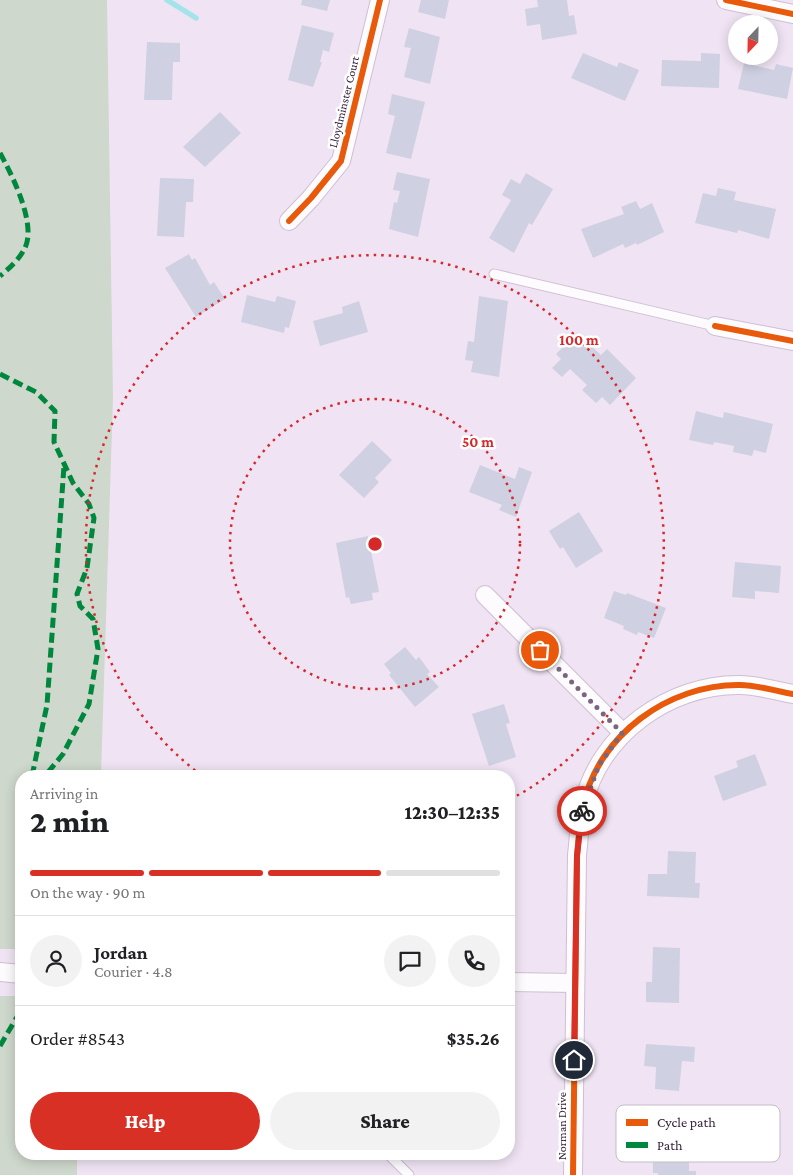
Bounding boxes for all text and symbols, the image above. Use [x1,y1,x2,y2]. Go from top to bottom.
north arrow [728,15,778,65]
map controls [728,15,778,65]
street label: Lloydminster Court [326,54,362,149]
text: 100 m [559,332,599,348]
text: 50 m [462,434,494,450]
centre of rings [366,535,384,553]
pin [519,629,561,671]
icon: bag [526,636,554,664]
text: Arriving in [30,785,98,802]
courier [557,786,607,836]
icon: bike [568,797,596,825]
text: 12:30–12:35 [405,802,500,823]
text: 2 min [30,803,109,839]
text: On the way · 90 m [30,884,145,901]
button: person [30,935,82,987]
button: chat [384,935,436,987]
button: phone [448,935,500,987]
text: Jordan [94,942,148,963]
text: Courier · 4.8 [94,963,173,980]
text: Order #8543 [30,1028,125,1049]
text: $35.26 [447,1028,500,1049]
pin [553,1039,595,1081]
icon: home [560,1046,588,1074]
button: Help [30,1092,260,1150]
button: Share [270,1092,500,1150]
street label: Norman Drive [555,1092,569,1160]
legend [616,1105,780,1162]
text: Cycle path [657,1114,716,1130]
text: Path [657,1137,683,1153]

